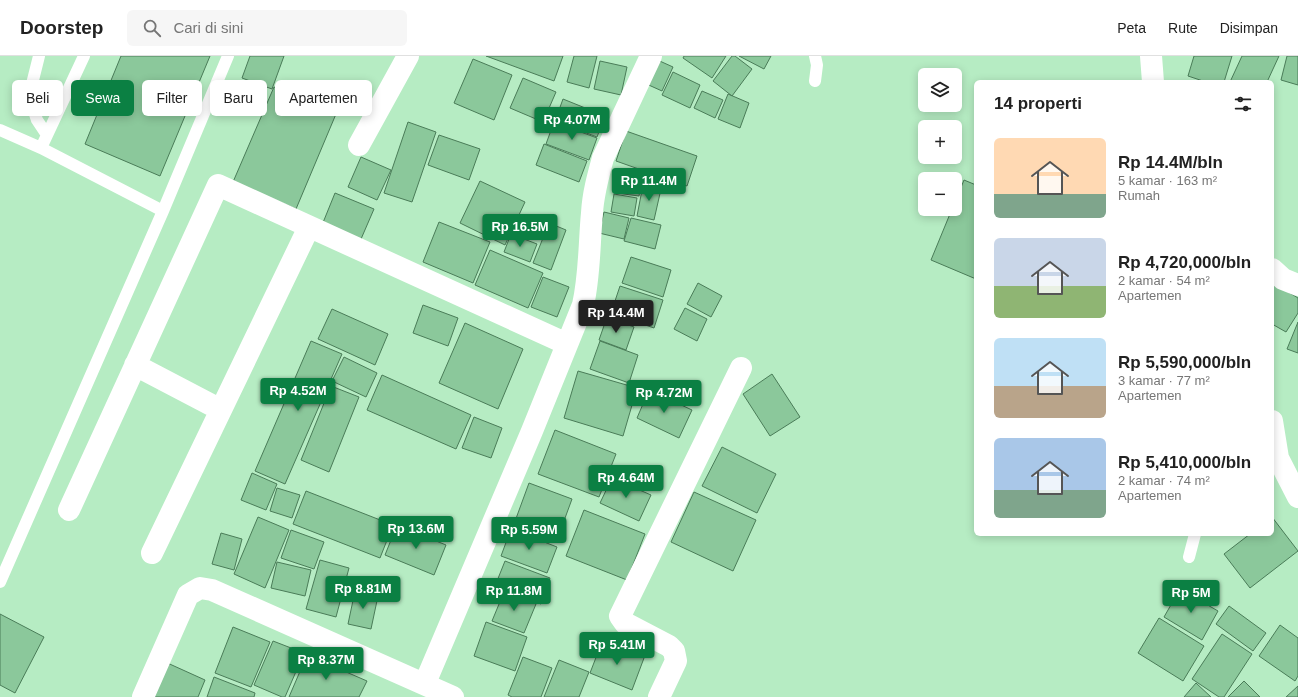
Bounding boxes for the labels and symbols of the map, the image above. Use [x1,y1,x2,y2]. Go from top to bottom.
pin: Rp 4.07M [531,107,613,141]
pin: Rp 11.4M [608,168,690,202]
pin: Rp 16.5M [479,214,561,248]
pin: Rp 14.4M [575,300,657,334]
pin: Rp 4.52M [257,378,339,412]
pin: Rp 4.72M [623,380,705,414]
pin: Rp 4.64M [585,465,667,499]
pin: Rp 13.6M [375,516,457,550]
pin: Rp 5.59M [488,517,570,551]
pin: Rp 8.81M [322,576,404,610]
pin: Rp 11.8M [473,578,555,612]
pin: Rp 5M [1163,580,1219,614]
pin: Rp 5.41M [576,632,658,666]
pin: Rp 8.37M [285,647,367,681]

